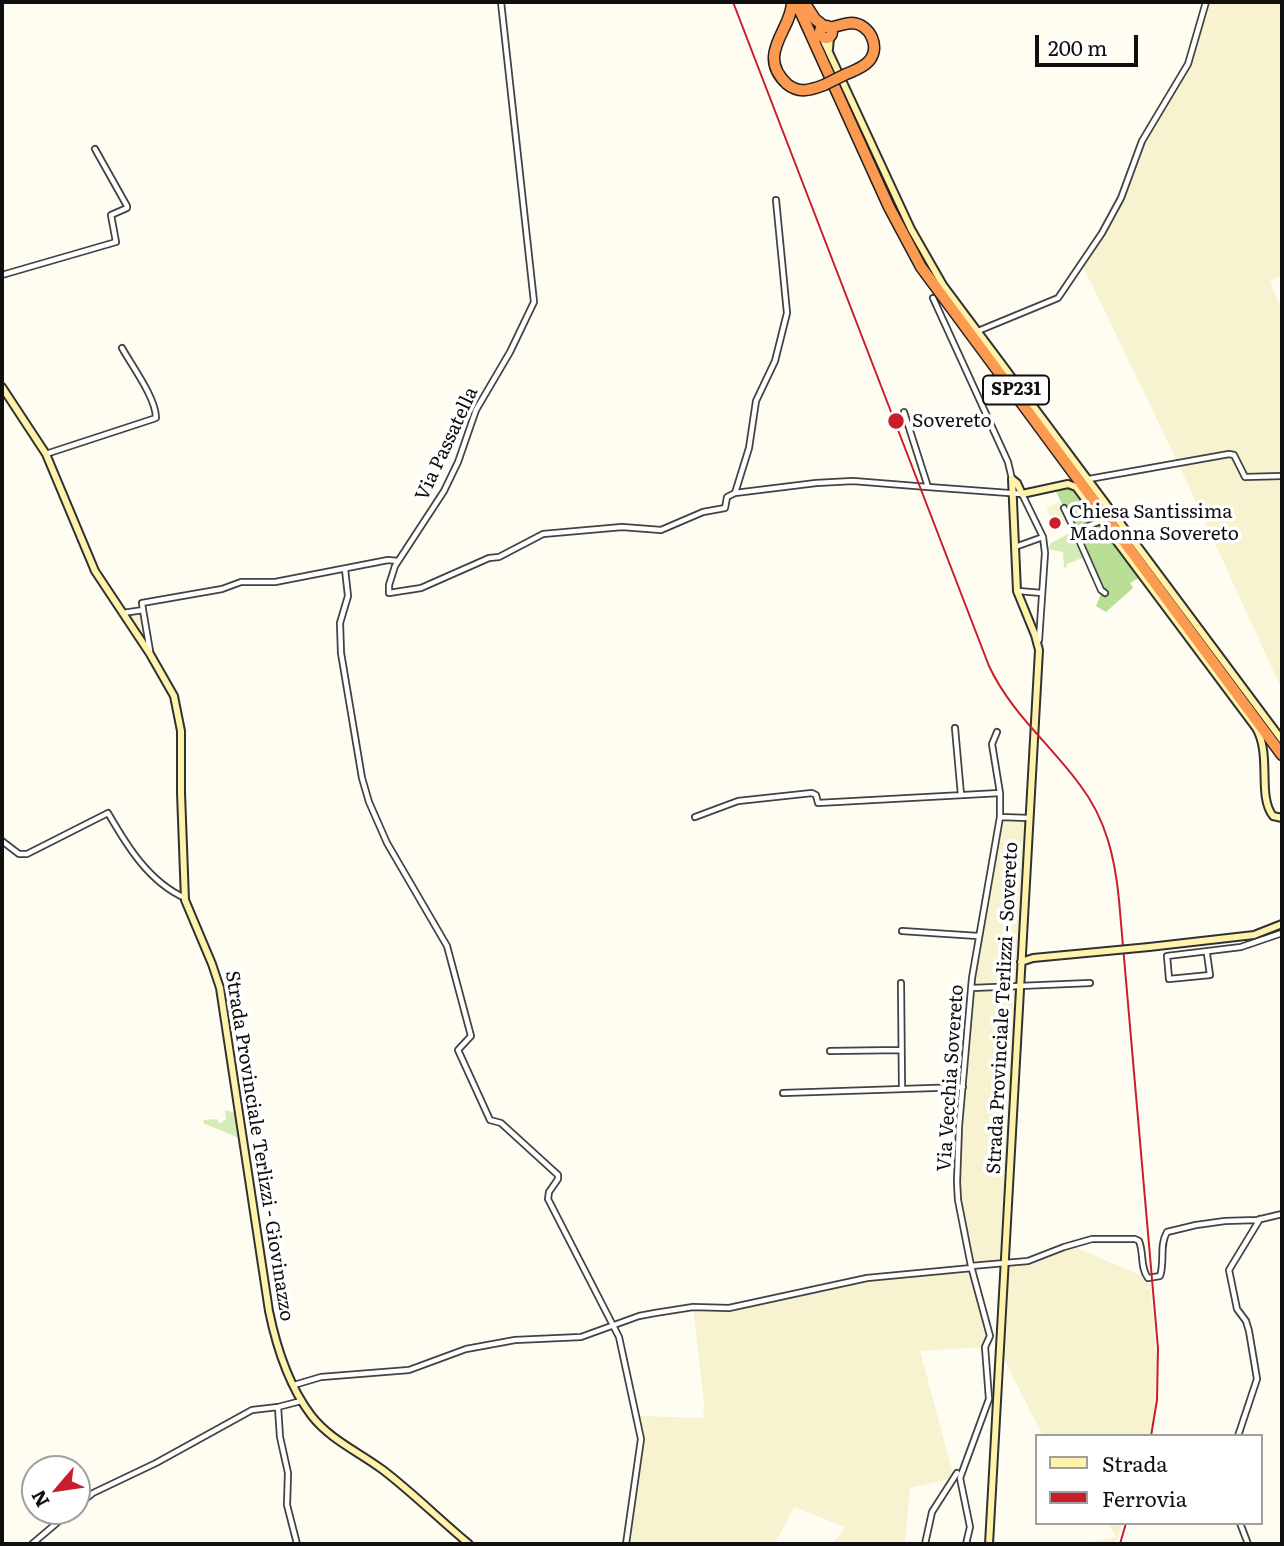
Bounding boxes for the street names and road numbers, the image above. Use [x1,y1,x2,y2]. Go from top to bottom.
road number: SP231 [983,376,1049,404]
street label: Via Passatella [411,384,483,504]
street label: Strada Provinciale Terlizzi - Sovereto [983,841,1023,1175]
street label: Strada Provinciale Terlizzi - Giovinazzo [220,969,298,1323]
street label: Via Vecchia Sovereto [933,984,969,1172]

